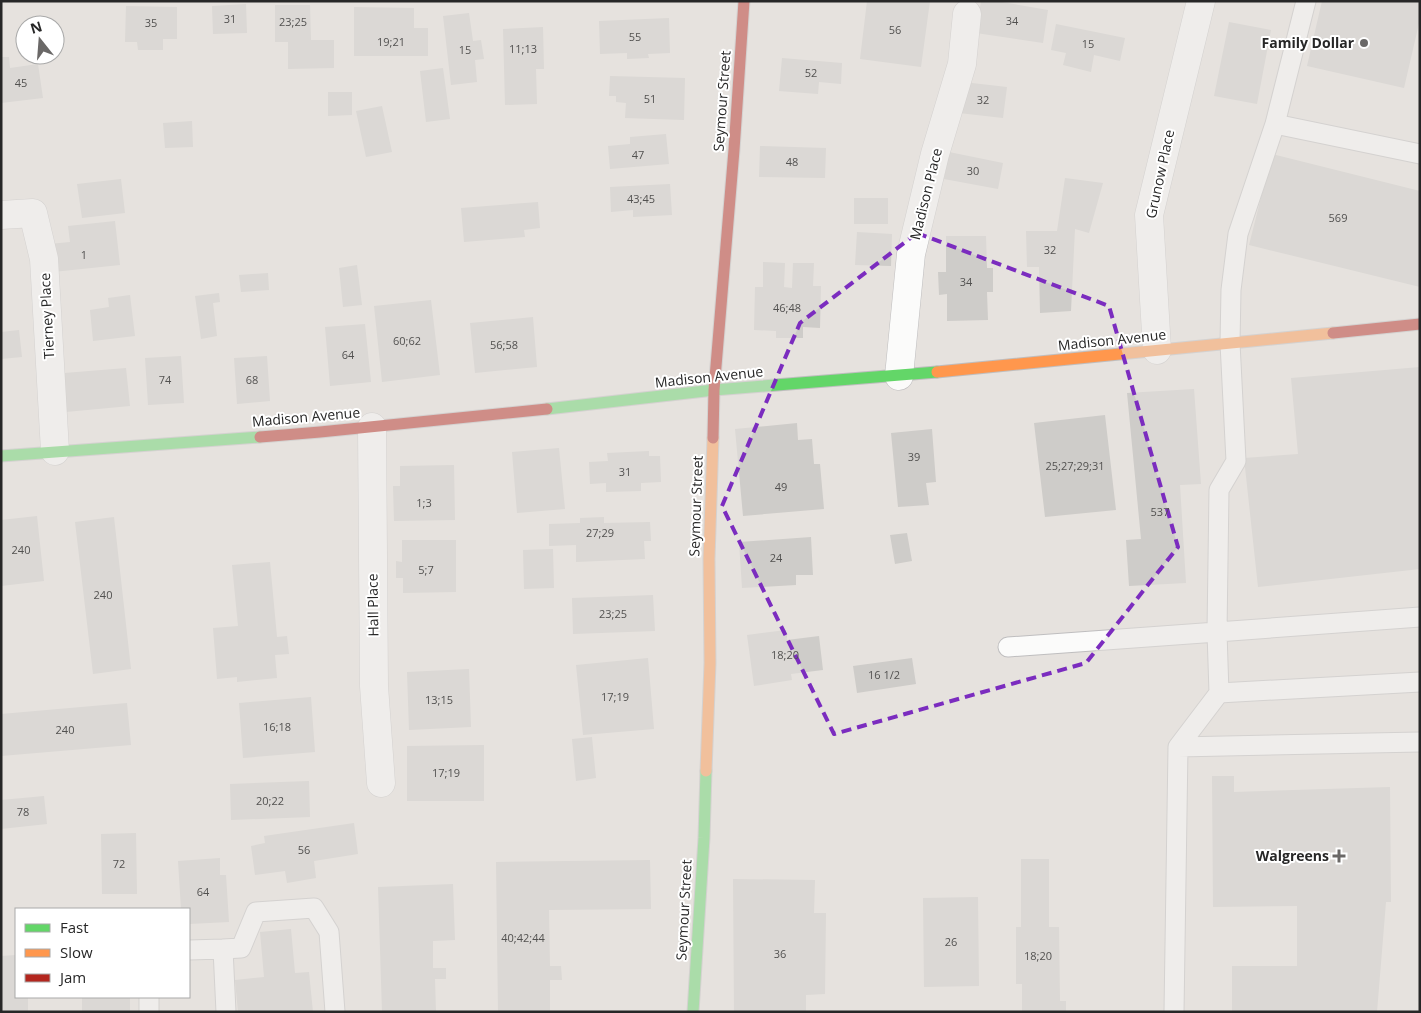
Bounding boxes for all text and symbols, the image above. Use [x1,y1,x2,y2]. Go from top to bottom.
house number: 31 [224,11,236,26]
house number: 34 [1006,13,1019,28]
house number: 23;25 [279,14,307,29]
north arrow [15,15,65,65]
house number: 35 [145,15,157,30]
text: N [28,16,44,38]
house number: 56 [889,22,901,37]
house number: 55 [629,29,641,44]
place label: Family Dollar [1262,33,1355,52]
house number: 19;21 [377,34,405,49]
house number: 15 [1082,36,1094,51]
marker: Family Dollar [1358,37,1370,49]
house number: 11;13 [509,41,537,56]
house number: 15 [459,42,471,57]
street label: Seymour Street [709,50,735,152]
house number: 52 [805,65,817,80]
house number: 45 [15,75,27,90]
house number: 51 [644,91,656,106]
house number: 32 [977,92,989,107]
street label: Grunow Place [1141,128,1178,220]
street label: Madison Place [905,146,946,242]
house number: 47 [632,147,644,162]
house number: 48 [786,154,798,169]
house number: 30 [967,163,979,178]
house number: 43;45 [627,191,655,206]
house number: 569 [1329,210,1347,225]
house number: 32 [1044,242,1056,257]
house number: 1 [81,247,87,262]
street label: Tierney Place [35,272,58,360]
house number: 34 [960,274,973,289]
house number: 46;48 [773,300,801,315]
street label: Madison Avenue [1057,324,1167,355]
house number: 60;62 [393,333,421,348]
house number: 56;58 [490,337,518,352]
house number: 64 [342,347,355,362]
street label: Madison Avenue [654,361,764,392]
house number: 74 [159,372,172,387]
house number: 68 [246,372,258,387]
street label: Madison Avenue [251,402,361,431]
house number: 39 [908,449,920,464]
street label: Seymour Street [684,455,707,557]
house number: 25;27;29;31 [1046,458,1105,473]
house number: 31 [619,464,631,479]
house number: 49 [775,479,787,494]
house number: 1;3 [416,495,432,510]
house number: 537 [1151,504,1169,519]
house number: 27;29 [586,525,614,540]
house number: 240 [12,542,30,557]
house number: 24 [770,550,783,565]
house number: 5;7 [418,562,434,577]
street label: Hall Place [362,573,383,637]
house number: 240 [94,587,112,602]
house number: 23;25 [599,606,627,621]
house number: 18;20 [771,647,799,662]
house number: 16 1/2 [868,667,900,682]
house number: 17;19 [601,689,629,704]
house number: 13;15 [425,692,453,707]
house number: 16;18 [263,719,291,734]
house number: 240 [56,722,74,737]
house number: 17;19 [432,765,460,780]
house number: 20;22 [256,793,284,808]
house number: 78 [17,804,29,819]
house number: 56 [298,842,310,857]
place label: Walgreens [1256,846,1329,865]
marker: Walgreens [1333,850,1345,862]
house number: 72 [113,856,125,871]
street label: Seymour Street [671,859,696,961]
house number: 64 [197,884,210,899]
legend [15,908,190,998]
text: Fast [60,917,89,937]
house number: 40;42;44 [501,930,545,945]
house number: 26 [945,934,957,949]
text: Slow [60,942,93,962]
house number: 36 [774,946,786,961]
house number: 18;20 [1024,948,1052,963]
text: Jam [58,967,86,987]

